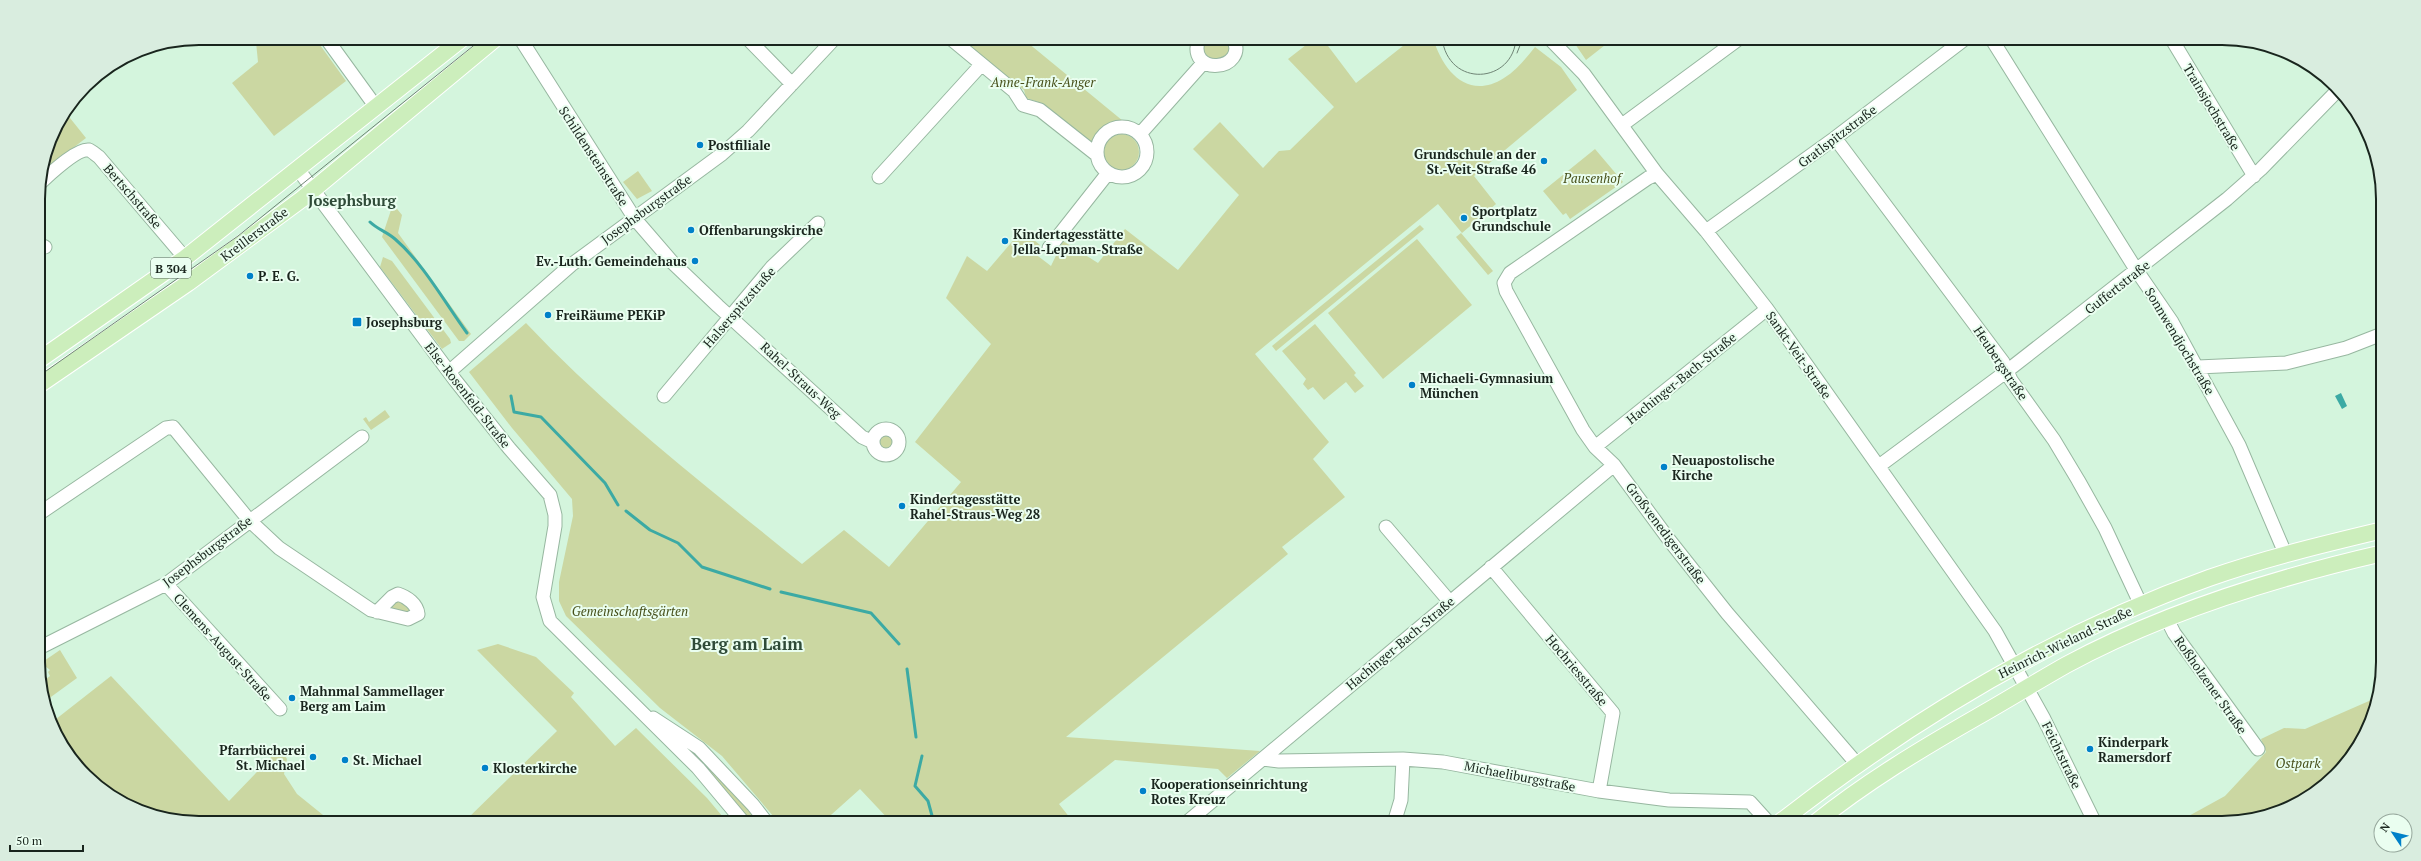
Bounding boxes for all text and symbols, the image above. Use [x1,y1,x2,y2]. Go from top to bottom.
street label: Trainsjochstraße [2179,60,2245,154]
park label: Anne-Frank-Anger [990,73,1096,91]
street label: Gratlspitzstraße [1794,100,1880,172]
street label: Schildensteinstraße [555,103,633,209]
place label: Postfiliale [708,136,770,154]
marker: Postfiliale [695,140,705,150]
place label: Grundschule an der St.-Veit-Straße 46 [1414,145,1536,178]
marker: Grundschule an der St.-Veit-Straße 46 [1539,156,1549,166]
street label: Bertschstraße [100,160,166,232]
park label: Pausenhof [1562,169,1623,187]
street label: Josephsburgstraße [597,170,695,248]
district label: Josephsburg [308,190,396,210]
place label: Sportplatz Grundschule [1472,202,1551,235]
street label: Kreillerstraße [217,203,291,265]
marker: Sportplatz Grundschule [1459,213,1469,223]
place label: Offenbarungskirche [699,221,823,239]
marker: Offenbarungskirche [686,225,696,235]
place label: Kindertagesstätte Jella-Lepman-Straße [1013,225,1143,258]
marker: Kindertagesstätte Jella-Lepman-Straße [1000,236,1010,246]
place label: Ev.-Luth. Gemeindehaus [536,252,687,270]
marker: Ev.-Luth. Gemeindehaus [690,256,700,266]
street label: Guffertstraße [2081,256,2153,318]
road number: B 304 [151,258,191,278]
street label: Halserspitzstraße [699,263,779,351]
place label: P. E. G. [258,267,300,285]
marker: P. E. G. [245,271,255,281]
street label: Sonnwendjochstraße [2141,284,2219,398]
place label: FreiRäume PEKiP [556,306,665,324]
street label: Sankt-Veit-Straße [1762,308,1836,402]
marker: FreiRäume PEKiP [543,310,553,320]
place label: Josephsburg [366,313,443,331]
marker: Josephsburg [351,316,363,328]
street label: Heubergstraße [1970,322,2032,404]
street label: Hachinger-Bach-Straße [1622,328,1740,428]
street label: Else-Rosenfeld-Straße [421,338,515,452]
street label: Rahel-Straus-Weg [757,338,845,422]
place label: Michaeli-Gymnasium München [1420,369,1553,402]
marker: Michaeli-Gymnasium München [1407,380,1417,390]
place label: Neuapostolische Kirche [1672,451,1775,484]
marker: Neuapostolische Kirche [1659,462,1669,472]
street label: Großvenedigerstraße [1622,478,1710,588]
place label: Kindertagesstätte Rahel-Straus-Weg 28 [910,490,1040,523]
marker: Kindertagesstätte Rahel-Straus-Weg 28 [897,501,907,511]
street label: Josephsburgstraße [159,511,255,591]
street label: Clemens-August-Straße [170,589,276,705]
street label: Hachinger-Bach-Straße [1342,592,1458,694]
park label: Gemeinschaftsgärten [572,602,688,620]
street label: Heinrich-Wieland-Straße [1995,602,2135,682]
street label: Hochriesstraße [1542,630,1612,710]
district label: Berg am Laim [691,632,803,655]
street label: Roßholzener Straße [2170,632,2252,738]
place label: Mahnmal Sammellager Berg am Laim [300,682,445,715]
marker: Mahnmal Sammellager Berg am Laim [287,693,297,703]
street label: Feichtstraße [2038,718,2086,792]
place label: Kinderpark Ramersdorf [2098,733,2172,766]
place label: Pfarrbücherei St. Michael [219,741,305,774]
marker: Kinderpark Ramersdorf [2085,744,2095,754]
place label: St. Michael [353,751,422,769]
marker: Pfarrbücherei St. Michael [308,752,318,762]
park label: Ostpark [2276,754,2321,772]
marker: St. Michael [340,755,350,765]
street label: Michaeliburgstraße [1463,756,1577,796]
place label: Klosterkirche [493,759,577,777]
marker: Klosterkirche [480,763,490,773]
place label: Kooperationseinrichtung Rotes Kreuz [1151,775,1308,808]
marker: Kooperationseinrichtung Rotes Kreuz [1138,786,1148,796]
north arrow [2373,813,2413,853]
text: N [2377,819,2393,835]
scale bar [10,827,83,853]
text: 50 m [16,833,43,848]

